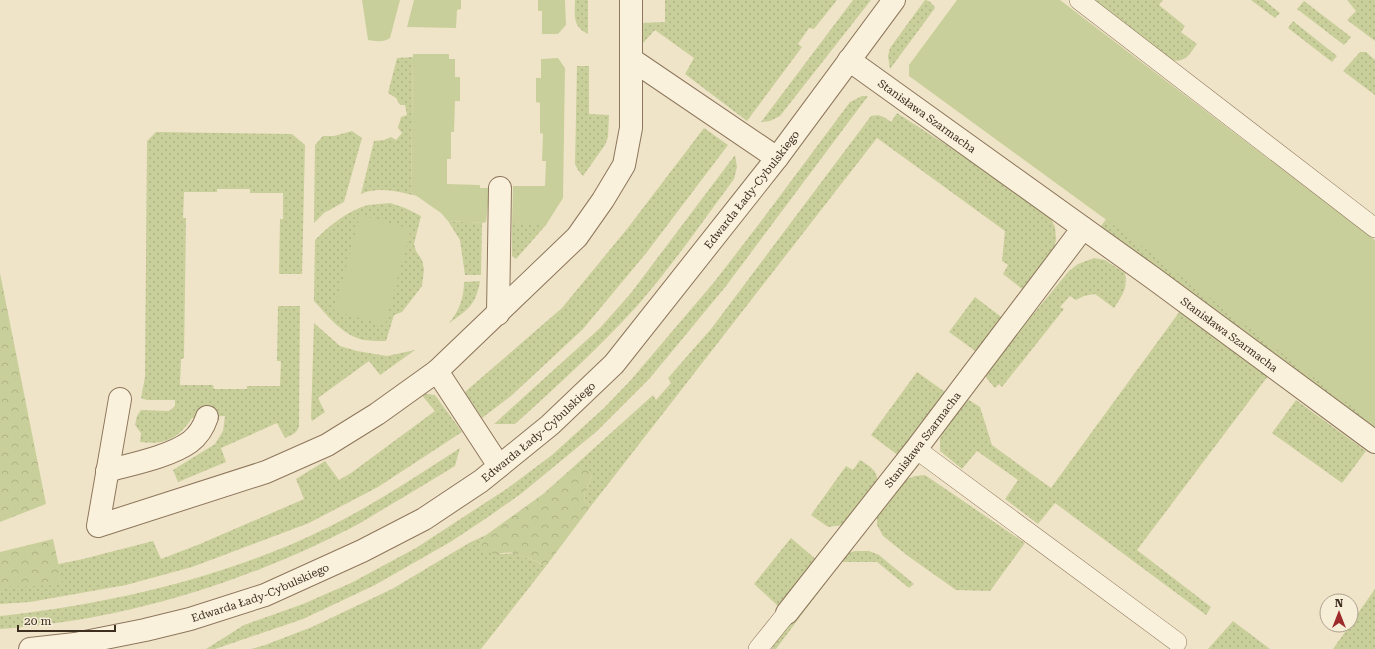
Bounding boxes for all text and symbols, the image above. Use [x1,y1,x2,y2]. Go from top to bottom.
street label: Stanisława Szarmacha [875,77,978,156]
street label: Edwarda Łady-Cybulskiego [702,128,802,252]
street label: Stanisława Szarmacha [1178,295,1280,375]
street label: Edwarda Łady-Cybulskiego [479,379,598,485]
street label: Stanisława Szarmacha [882,389,964,491]
street label: Edwarda Łady-Cybulskiego [190,561,331,625]
north arrow [1319,593,1359,633]
text: N [1335,597,1344,610]
scale bar [18,607,115,633]
text: 20 m [24,614,51,628]

